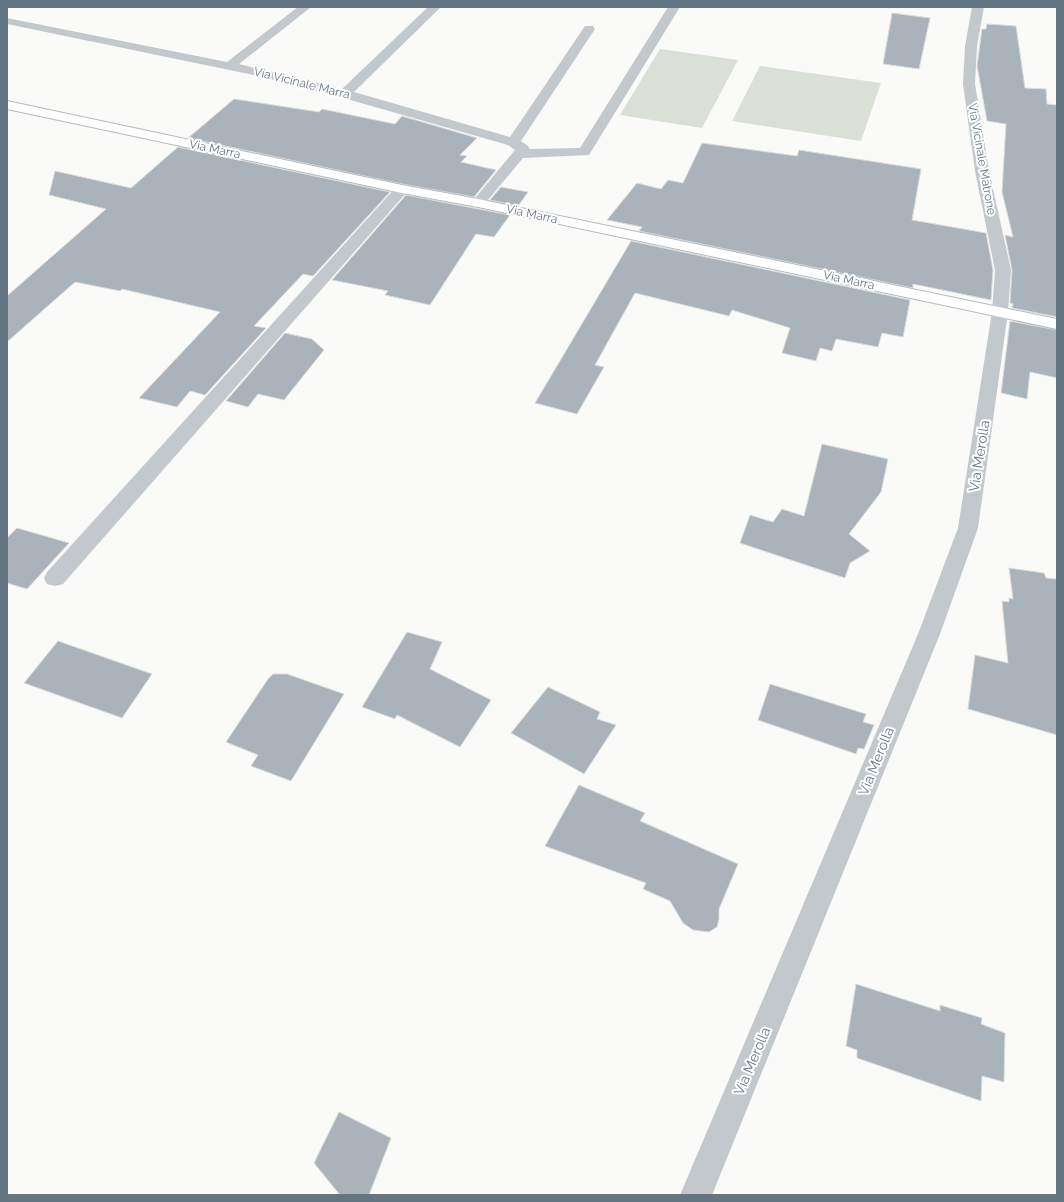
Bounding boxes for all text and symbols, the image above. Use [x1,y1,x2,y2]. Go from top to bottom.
street label: Via Vicinale Marra [252,64,352,102]
street label: Via Vicinale Matrone [965,102,999,216]
street label: Via Marra [188,137,242,161]
street label: Via Marra [505,202,559,226]
street label: Via Marra [822,268,876,292]
street label: Via Merolla [965,419,993,493]
street label: Via Merolla [855,724,897,798]
street label: Via Merolla [730,1025,774,1097]

